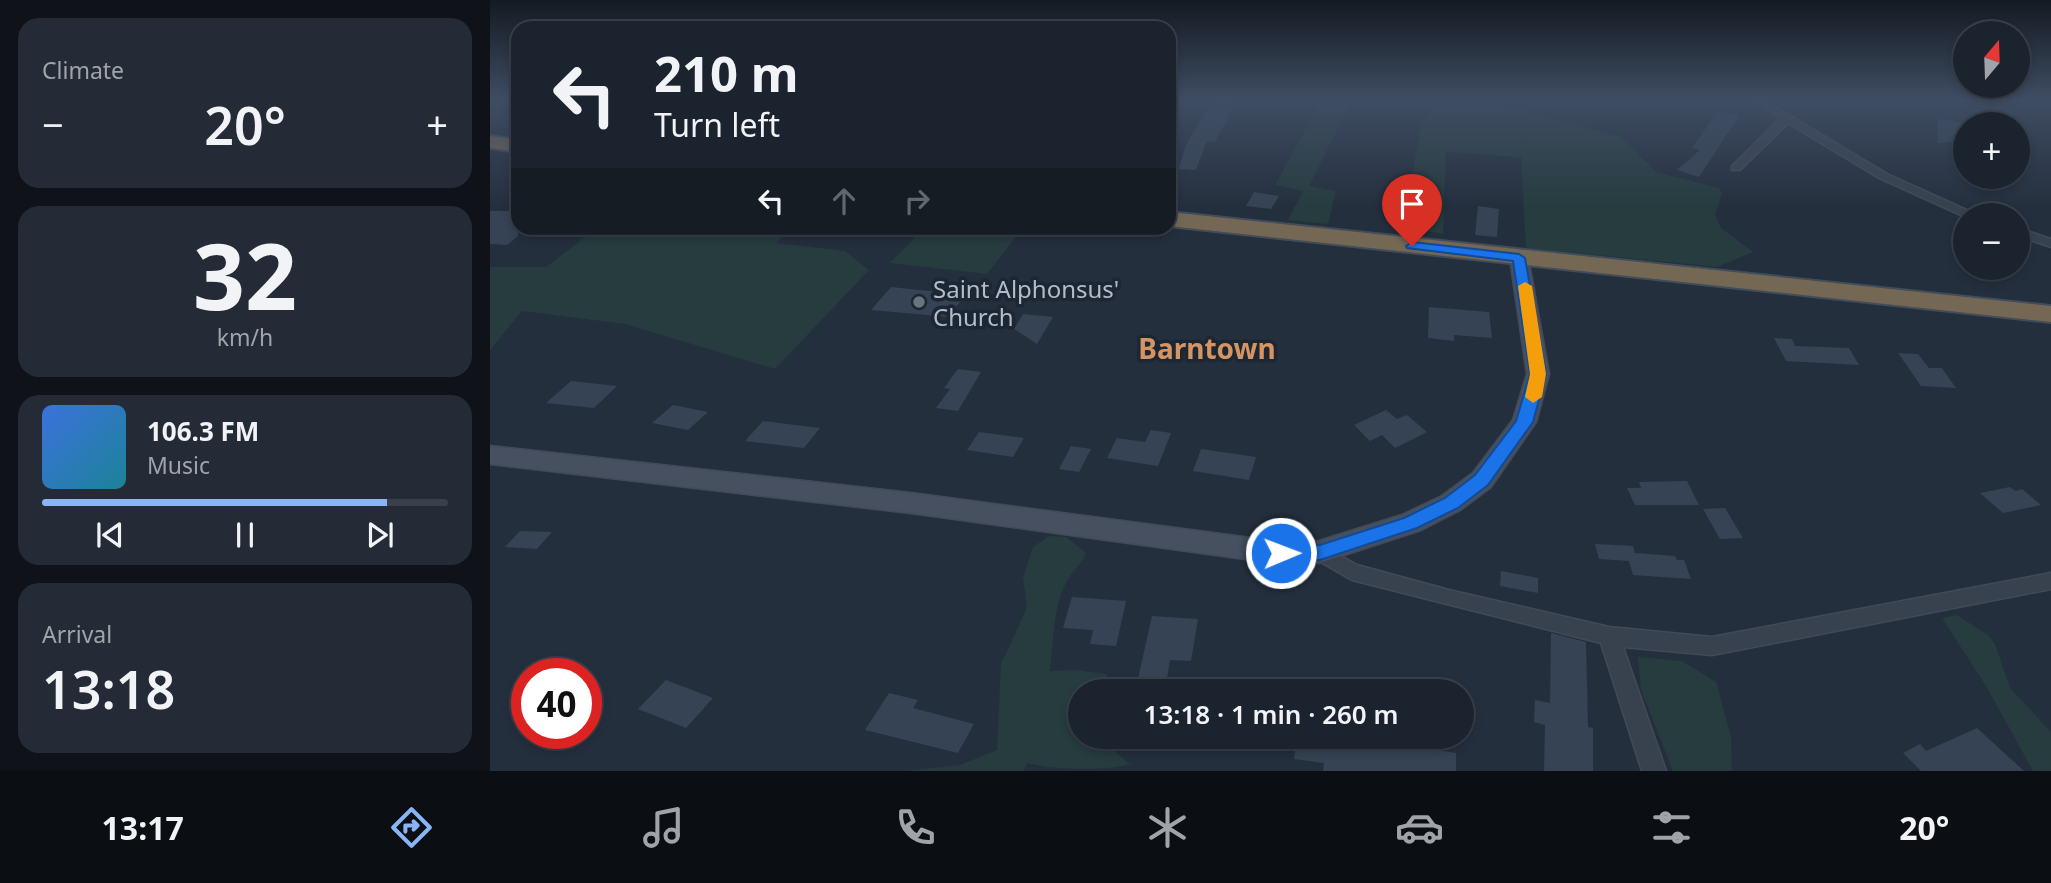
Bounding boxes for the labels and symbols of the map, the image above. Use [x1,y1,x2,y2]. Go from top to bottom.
north arrow [1953,21,2030,98]
pin [1382,174,1442,246]
place label: Saint Alphonsus' Church [933,272,1119,333]
marker: Saint Alphonsus' Church [911,294,927,310]
district label: Barntown [1138,329,1276,367]
position arrow [1244,516,1318,590]
speed limit sign: 40 [511,658,602,749]

